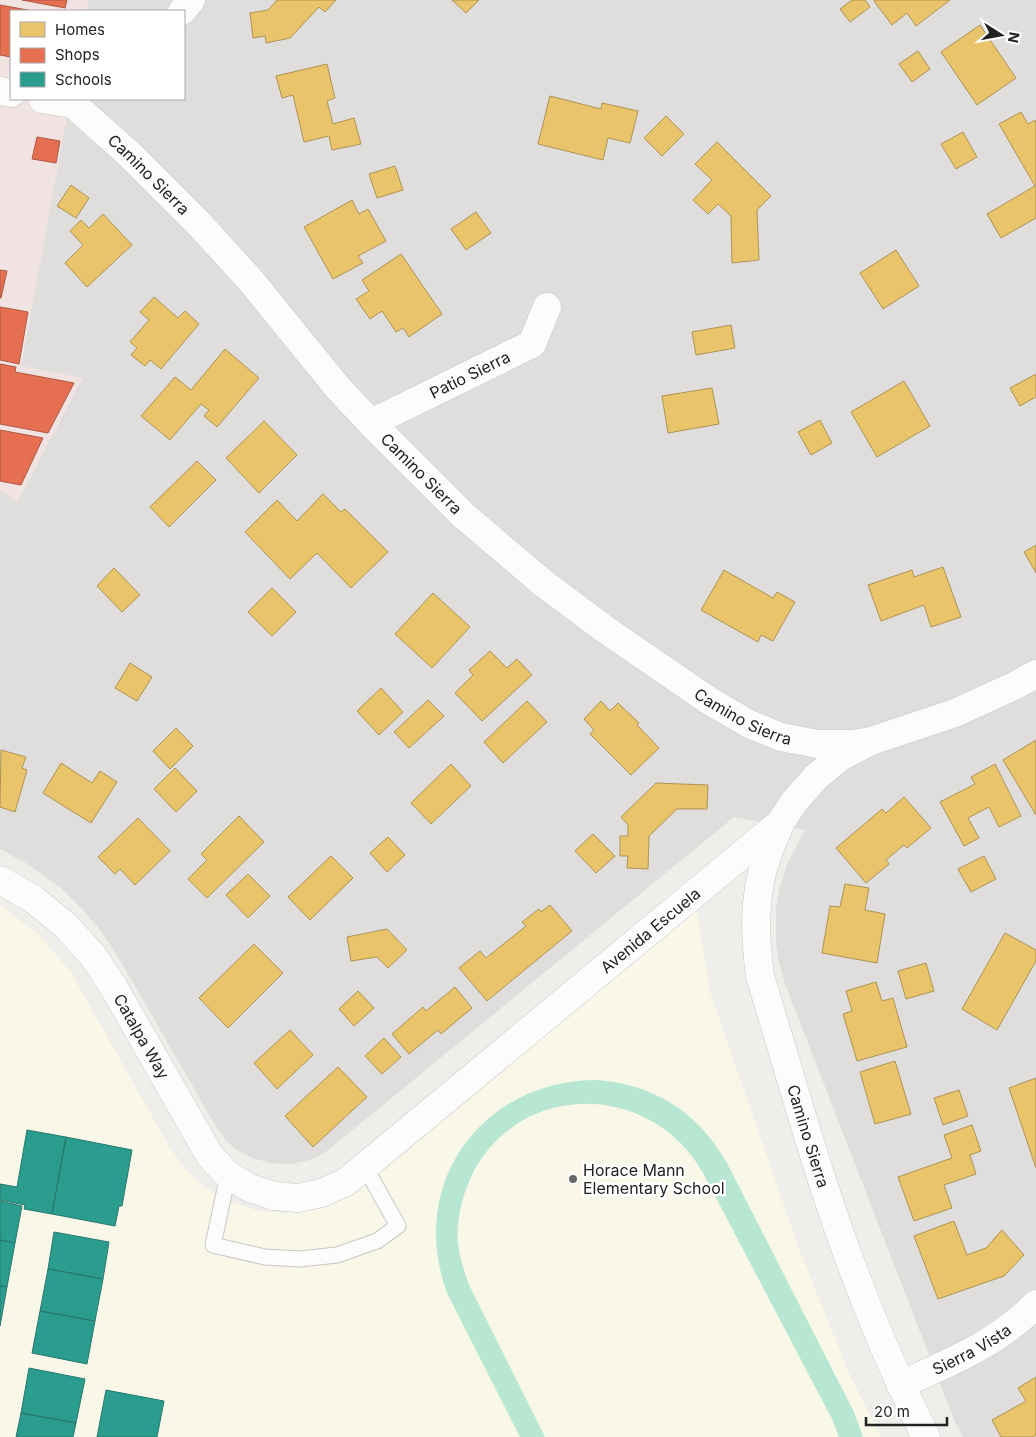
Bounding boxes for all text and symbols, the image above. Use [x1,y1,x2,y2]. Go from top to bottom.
legend [10,10,185,100]
north arrow [976,10,1026,60]
text: Homes [55,20,105,39]
text: N [1005,31,1024,44]
text: Shops [55,45,100,64]
text: Schools [55,70,112,89]
street label: Camino Sierra [104,130,194,219]
street label: Patio Sierra [426,346,513,403]
street label: Camino Sierra [377,429,466,518]
street label: Camino Sierra [690,684,793,749]
street label: Avenida Escuela [596,883,704,977]
street label: Catalpa Way [109,990,174,1082]
street label: Camino Sierra [783,1082,834,1190]
place label: Horace Mann Elementary School [583,1160,725,1198]
marker: Horace Mann Elementary School [567,1173,579,1185]
street label: Sierra Vista [929,1320,1015,1379]
scale bar [866,1394,947,1426]
text: 20 m [874,1402,910,1421]

